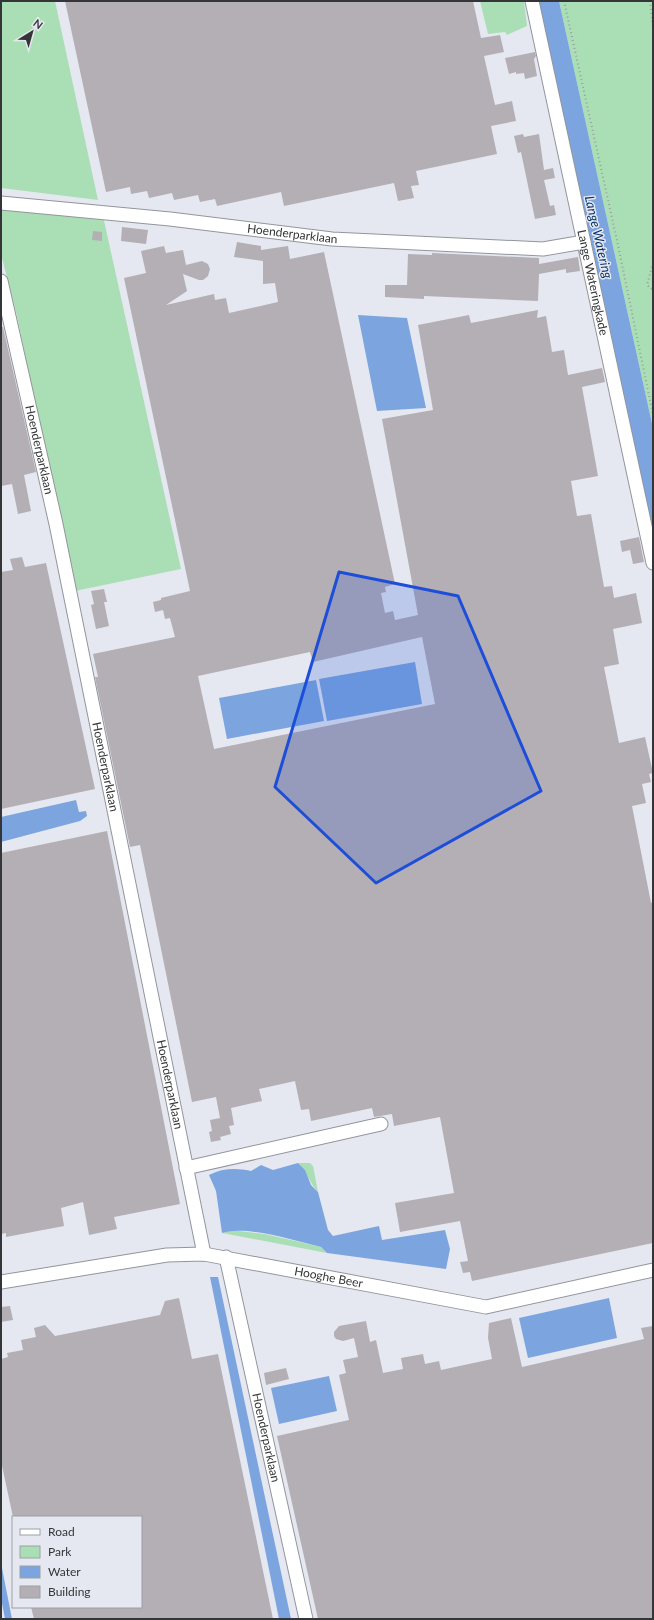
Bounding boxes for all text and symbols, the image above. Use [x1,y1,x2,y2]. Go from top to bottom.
north arrow [12,12,52,52]
text: N [31,16,46,31]
water label: Lange Watering [582,194,616,281]
street label: Hoenderparklaan [246,221,338,246]
street label: Lange Wateringkade [574,228,612,337]
street label: Hoenderparklaan [22,404,57,496]
street label: Hoenderparklaan [89,721,122,813]
street label: Hoenderparklaan [154,1038,187,1130]
street label: Hooghe Beer [293,1263,365,1291]
street label: Hoenderparklaan [249,1392,284,1484]
legend [12,1516,142,1608]
text: Road [48,1524,75,1539]
text: Park [48,1544,72,1559]
text: Water [48,1564,81,1579]
text: Building [48,1584,91,1599]

